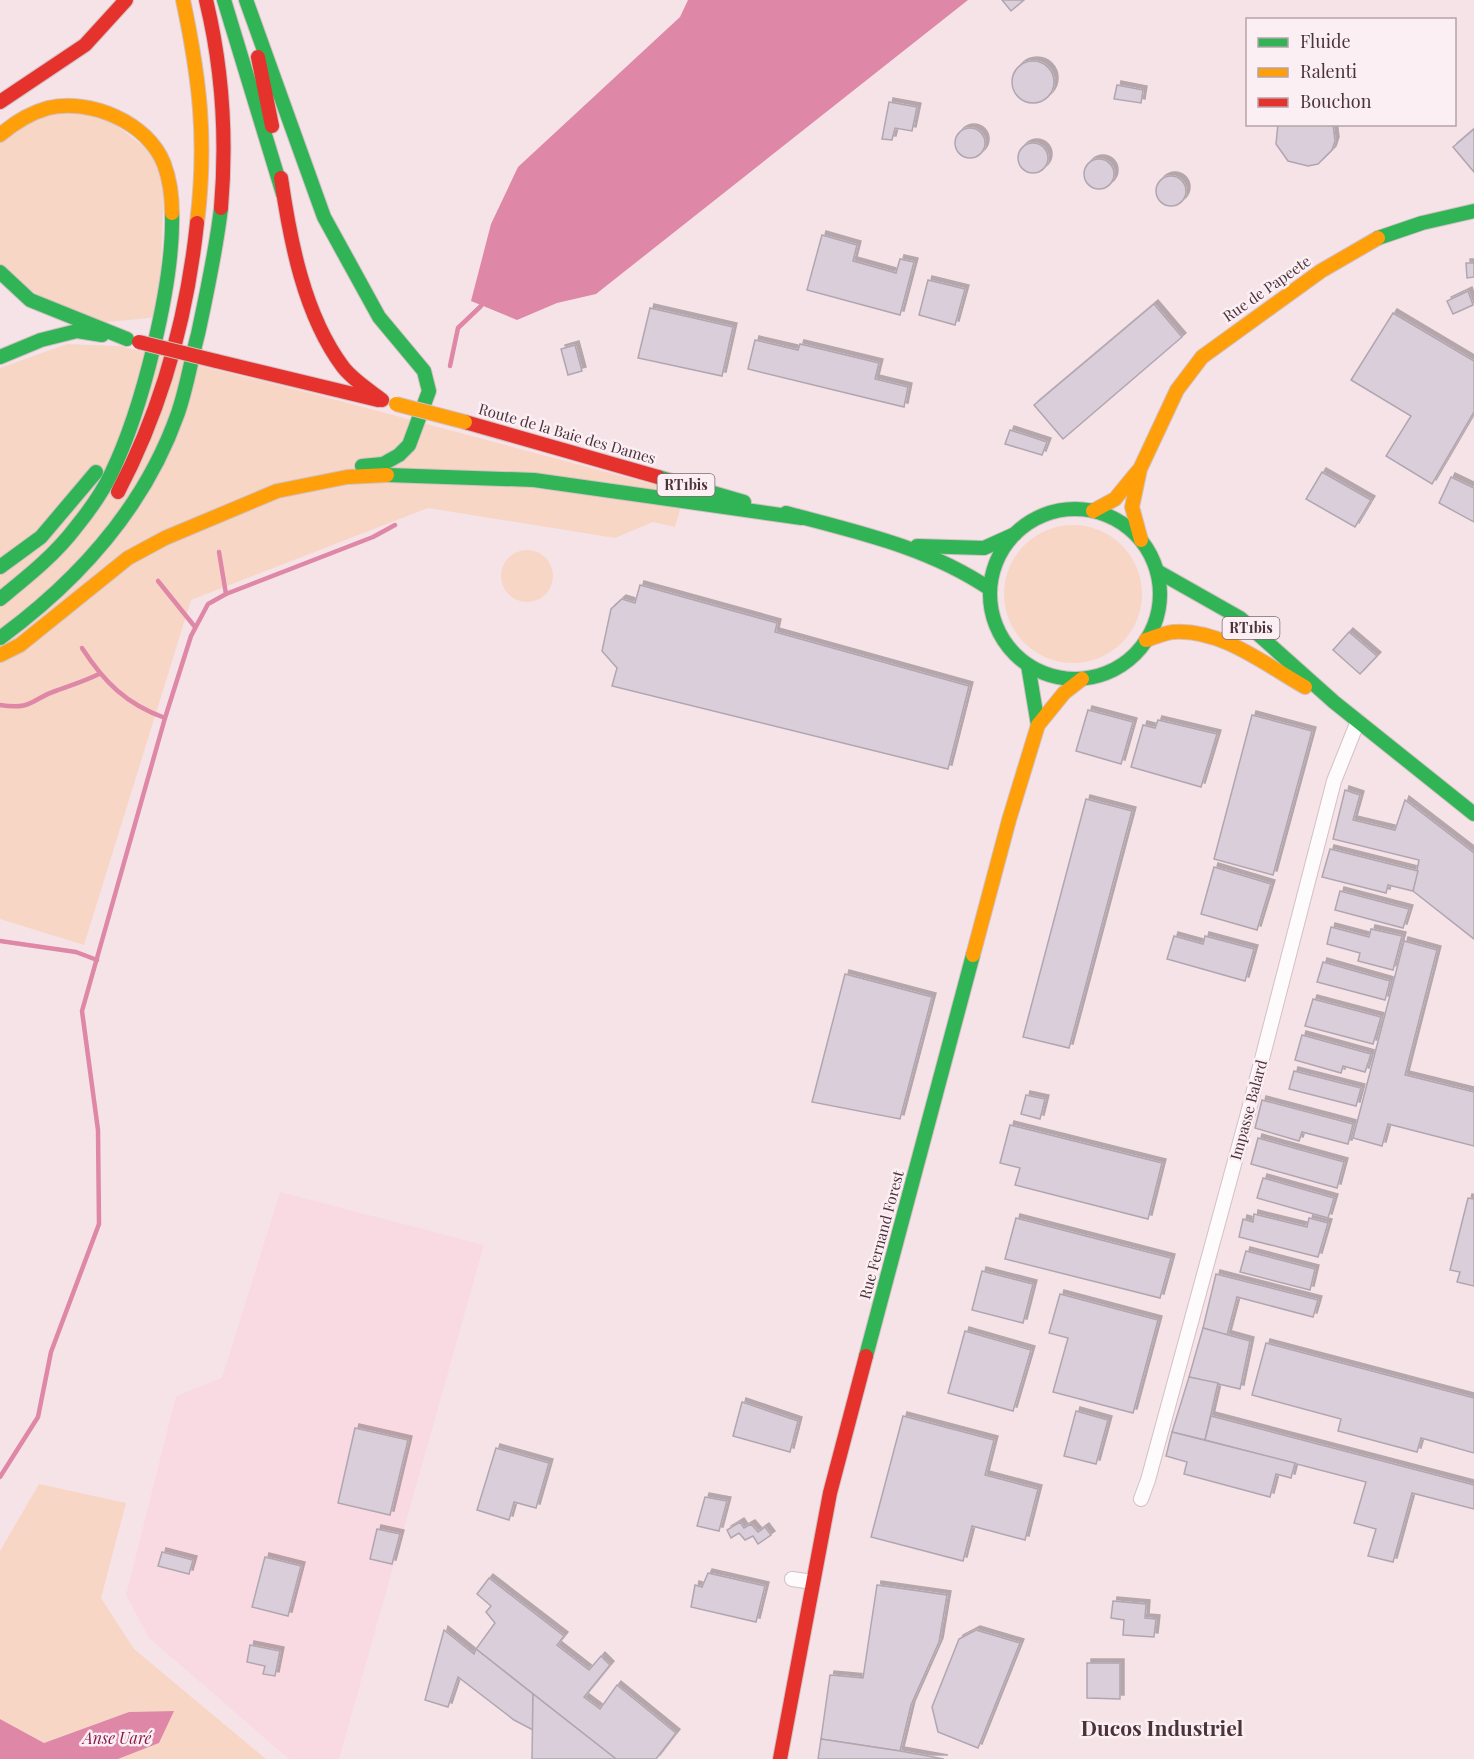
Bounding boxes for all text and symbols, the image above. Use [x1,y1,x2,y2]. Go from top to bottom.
legend [1246,18,1456,126]
text: Fluide [1300,29,1351,53]
text: Ralenti [1300,59,1357,83]
text: Bouchon [1300,89,1372,113]
street label: Rue de Papeete [1219,251,1314,326]
street label: Route de la Baie des Dames [476,398,658,468]
road number: RT1bis [658,474,714,496]
road number: RT1bis [1222,617,1280,639]
street label: Impasse Balard [1225,1057,1271,1162]
street label: Rue Fernand Forest [854,1168,908,1301]
district label: Ducos Industriel [1081,1713,1244,1741]
water label: Anse Uaré [81,1727,152,1748]

